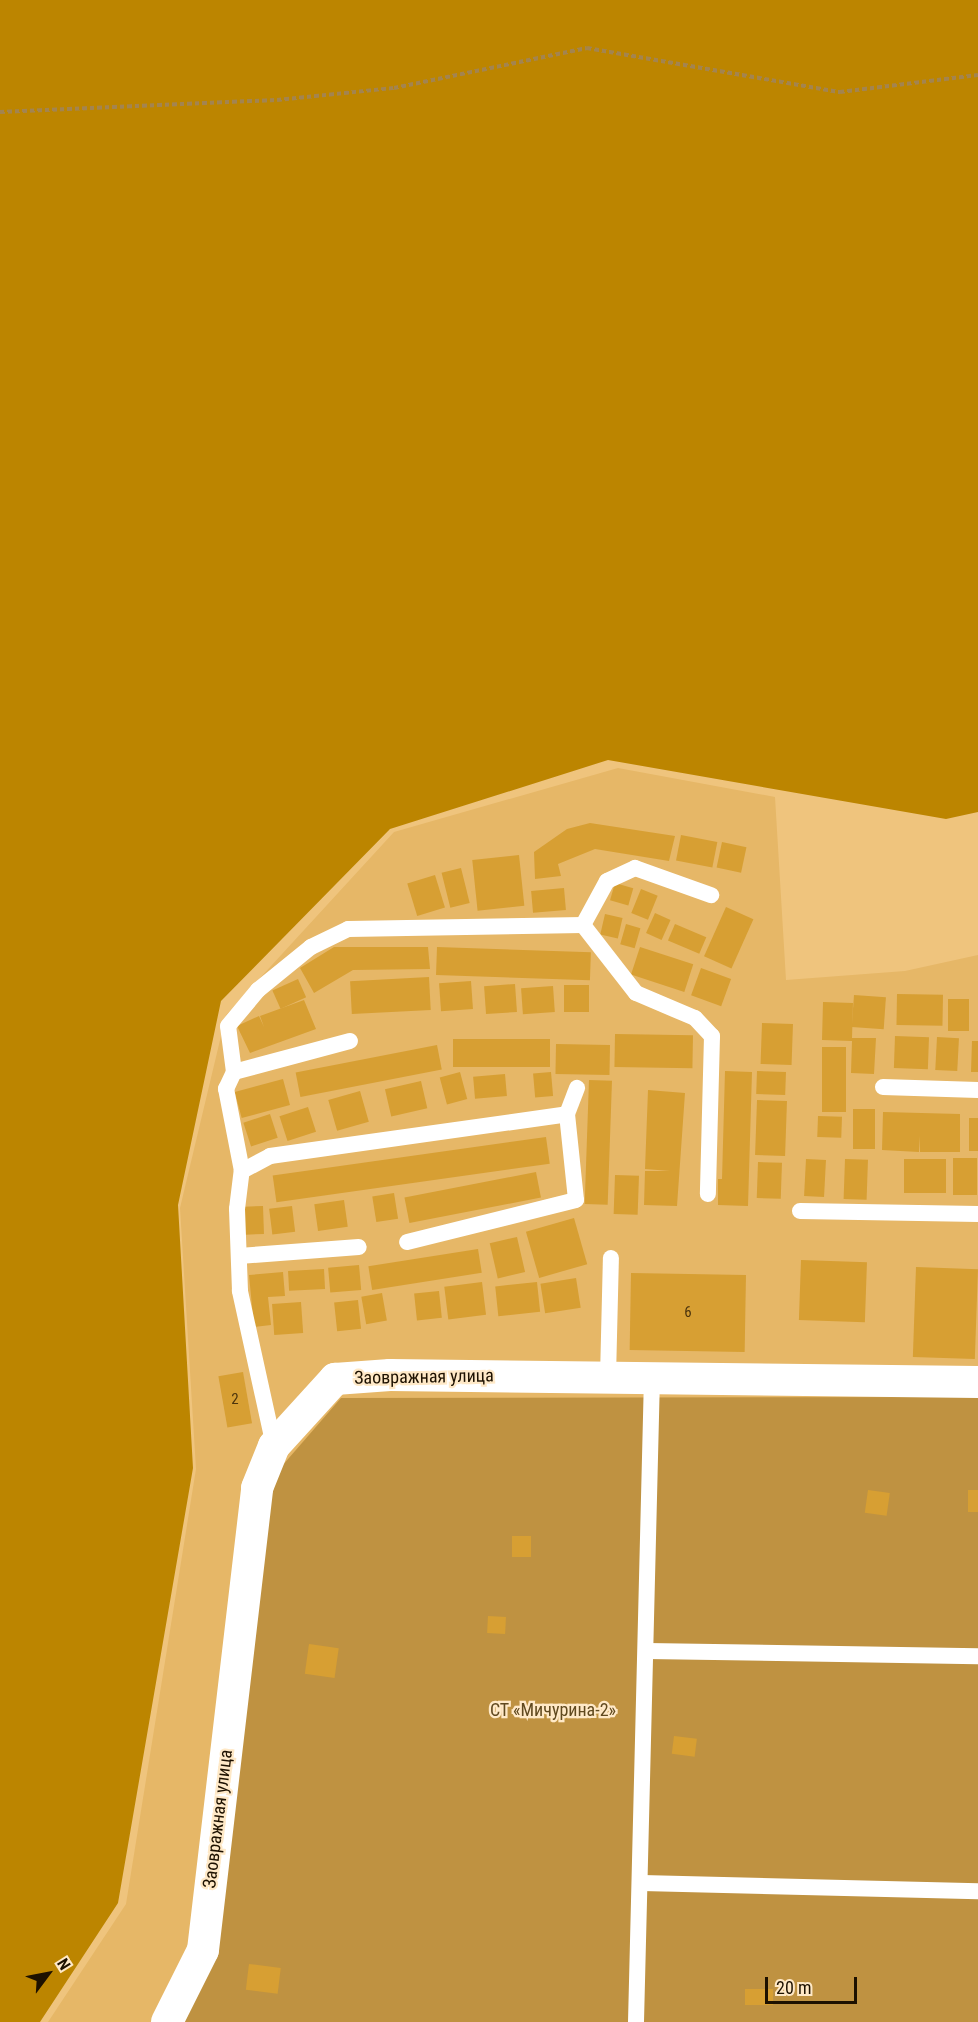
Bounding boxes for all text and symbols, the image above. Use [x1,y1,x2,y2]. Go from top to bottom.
house number: 6 [684,1304,692,1322]
street label: Заовражная улица [354,1365,494,1389]
house number: 2 [231,1391,239,1409]
park label: СТ «Мичурина-2» [490,1699,616,1721]
street label: Заовражная улица [199,1748,237,1890]
north arrow [18,1944,78,2004]
text: N [53,1955,74,1973]
scale bar [768,1965,860,2003]
text: 20 m [776,1977,811,1998]

